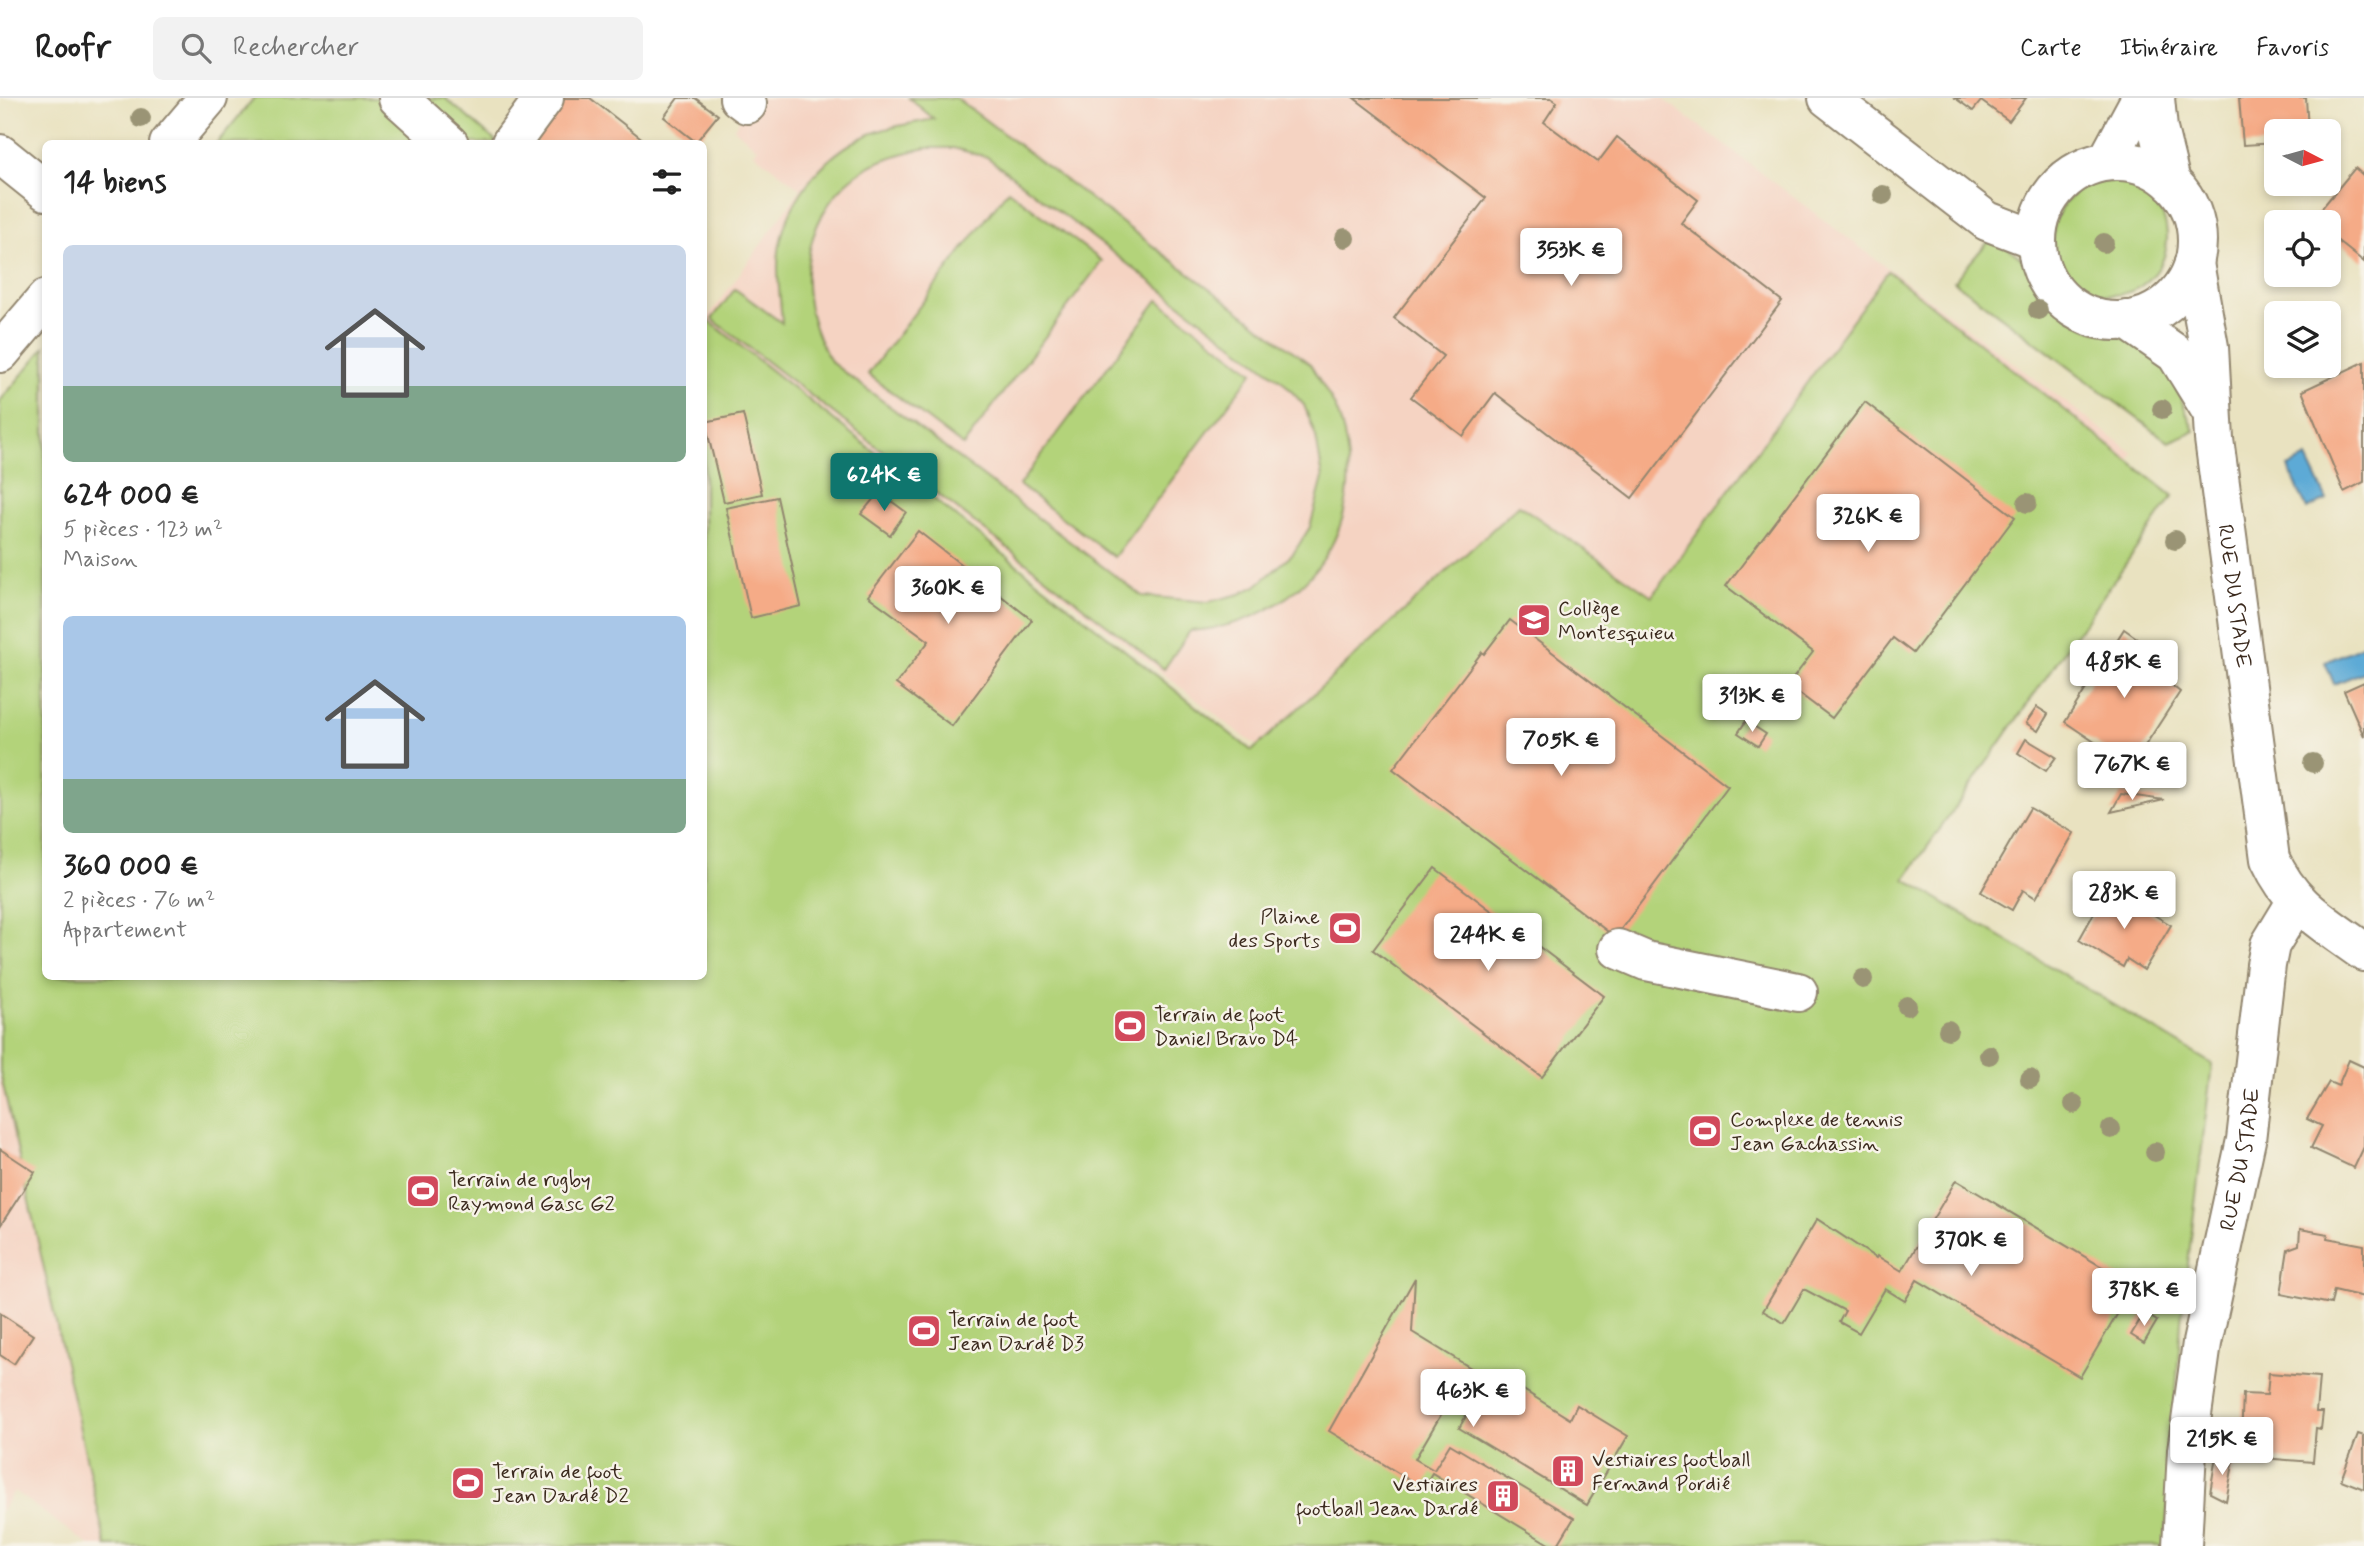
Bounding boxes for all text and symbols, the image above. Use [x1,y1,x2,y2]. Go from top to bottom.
search box [153,17,643,80]
text: Roofr [35,26,111,70]
icon: search [177,29,215,67]
text: Rechercher [233,31,359,65]
text: Carte [2020,33,2082,64]
text: Itinéraire [2120,33,2218,64]
text: Favoris [2256,33,2329,64]
north arrow [2264,119,2342,196]
map controls [2264,119,2341,378]
text: 14 biens [63,163,167,202]
icon: filters [648,163,686,201]
button: locate [2264,210,2341,287]
pin: 353K € [1514,228,1628,288]
text: 353K € [1536,236,1606,266]
icon: home [312,290,438,416]
button: layers [2264,301,2341,378]
pin: 624K € [827,454,941,513]
text: 624K € [846,461,922,491]
text: 624 000 € [63,476,200,515]
pin: 326K € [1811,494,1925,554]
text: 326K € [1833,502,1903,532]
text: 5 pièces · 123 m² [63,515,223,545]
street label: RUE DU STADE [2211,523,2257,670]
text: Maison [63,545,138,575]
pin: 360K € [891,566,1005,626]
text: 360K € [911,574,985,604]
place label: Collège Montesquieu [1558,595,1675,647]
school or university icon: Collège Montesquieu [1515,601,1553,639]
pin: 485K € [2067,640,2181,700]
text: 485K € [2086,648,2162,678]
icon: home [312,661,438,787]
pin: 313K € [1695,674,1809,734]
text: 313K € [1718,682,1786,712]
pin: 705K € [1504,718,1618,778]
text: 705K € [1522,726,1600,756]
pin: 767K € [2075,742,2189,802]
text: 767K € [2093,750,2171,780]
text: 360 000 € [63,847,199,886]
pin: 283K € [2067,872,2181,931]
text: 283K € [2089,879,2159,909]
text: 2 pièces · 76 m² [63,886,215,916]
place label: Plaine des Sports [1228,903,1320,955]
sports icon: Plaine des Sports [1326,909,1364,947]
pin: 244K € [1431,914,1545,973]
text: Appartement [63,916,187,946]
text: 244K € [1450,921,1526,951]
place label: Terrain de foot Daniel Bravo D4 [1154,1001,1298,1053]
sports icon: Terrain de foot Daniel Bravo D4 [1111,1007,1149,1045]
street label: RUE DU STADE [2214,1086,2267,1233]
place label: Complexe de tennis Jean Gachassin [1730,1106,1903,1158]
sports icon: Complexe de tennis Jean Gachassin [1686,1112,1724,1150]
place label: Terrain de rugby Raymond Gasc G2 [448,1166,615,1218]
sports icon: Terrain de rugby Raymond Gasc G2 [404,1172,442,1210]
pin: 370K € [1914,1218,2028,1278]
text: 370K € [1934,1226,2008,1256]
pin: 378K € [2087,1268,2201,1328]
text: 378K € [2108,1276,2180,1306]
place label: Terrain de foot Jean Dardé D3 [948,1306,1085,1358]
sports icon: Terrain de foot Jean Dardé D3 [905,1312,943,1350]
pin: 463K € [1416,1370,1530,1429]
text: 463K € [1436,1377,1510,1407]
pin: 215K € [2165,1418,2279,1477]
text: 215K € [2186,1425,2258,1455]
place label: Vestiaires football Fernand Pordié [1592,1446,1751,1498]
building icon: Vestiaires football Fernand Pordié [1549,1452,1587,1490]
place label: Terrain de foot Jean Dardé D2 [492,1458,629,1510]
sports icon: Terrain de foot Jean Dardé D2 [449,1464,487,1502]
place label: Vestiaires football Jean Dardé [1296,1471,1478,1525]
building icon: Vestiaires football Jean Dardé [1484,1477,1522,1515]

